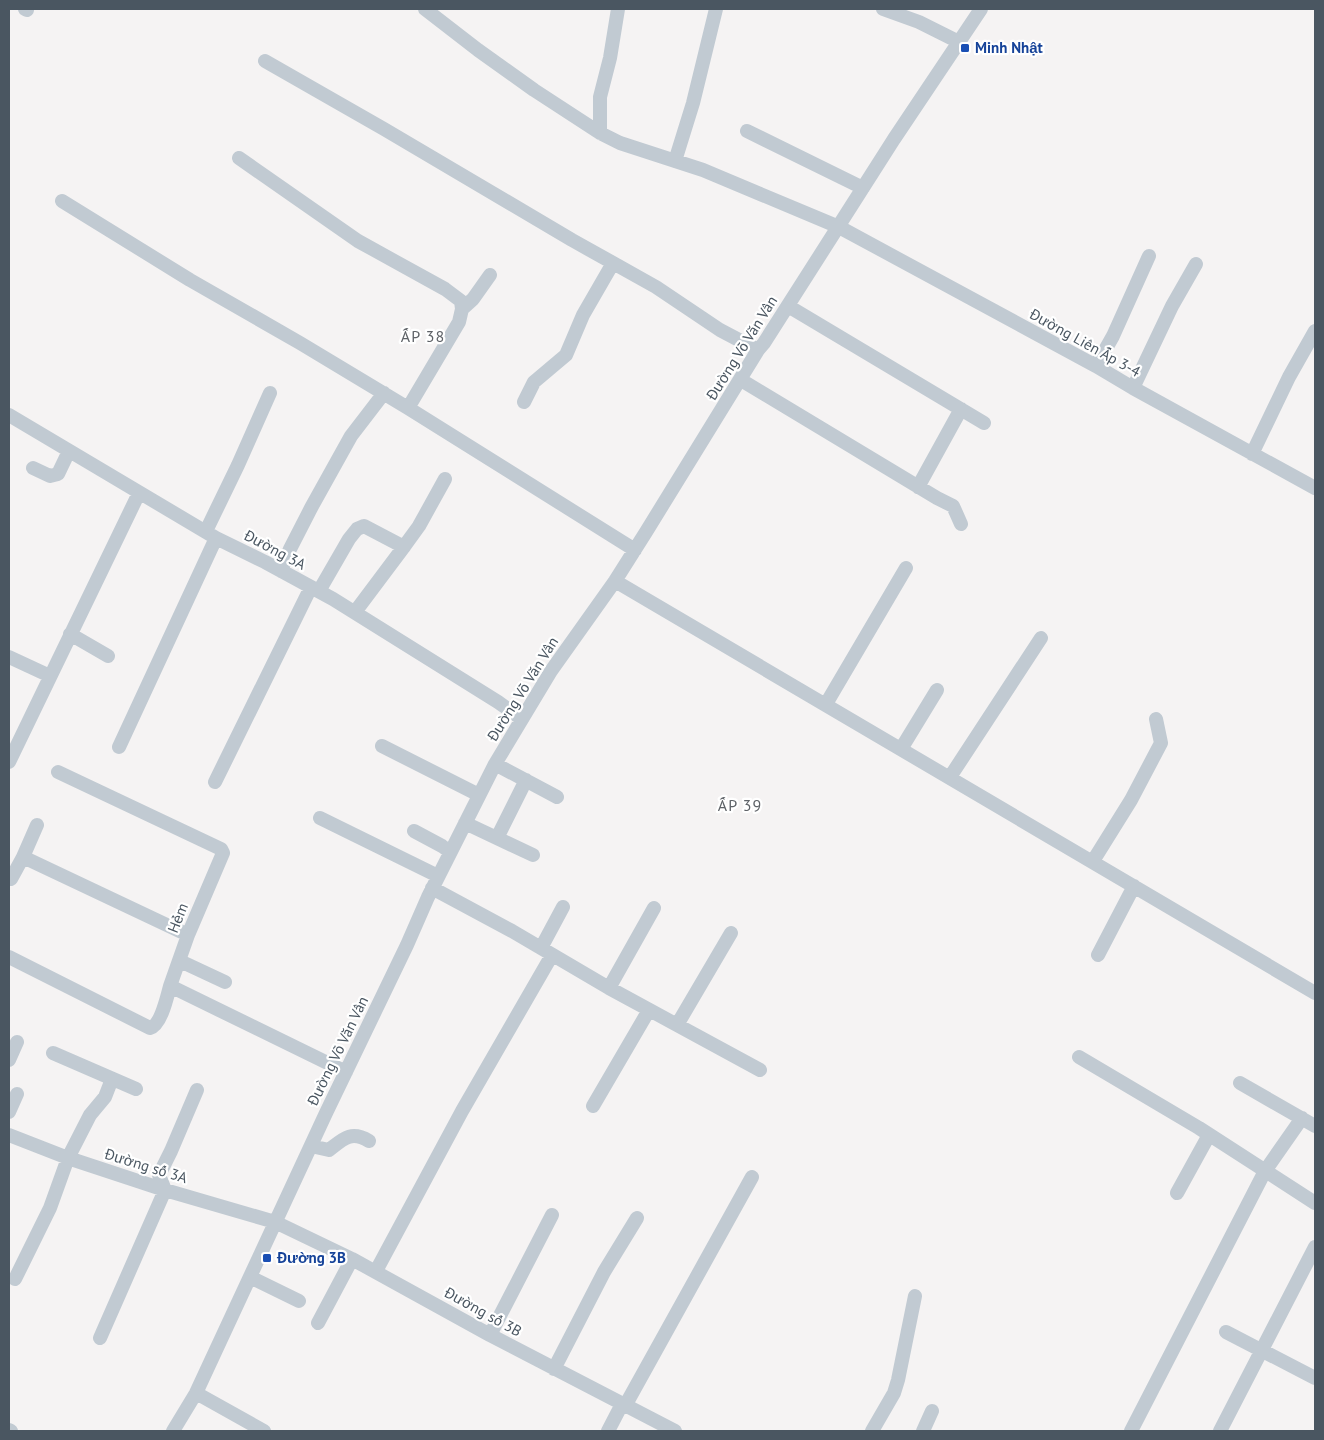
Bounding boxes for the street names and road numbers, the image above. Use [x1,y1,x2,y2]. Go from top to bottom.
street label: Đường Võ Văn Vân [701,292,781,404]
street label: Đường Liên Ấp 3-4 [1026,304,1144,381]
street label: Đường 3A [240,525,309,574]
street label: Đường Võ Văn Vân [482,633,562,745]
street label: Hẻm [163,900,192,936]
street label: Đường Võ Văn Vân [302,993,372,1110]
street label: Đường số 3A [102,1144,190,1187]
street label: Đường số 3B [440,1282,525,1341]

